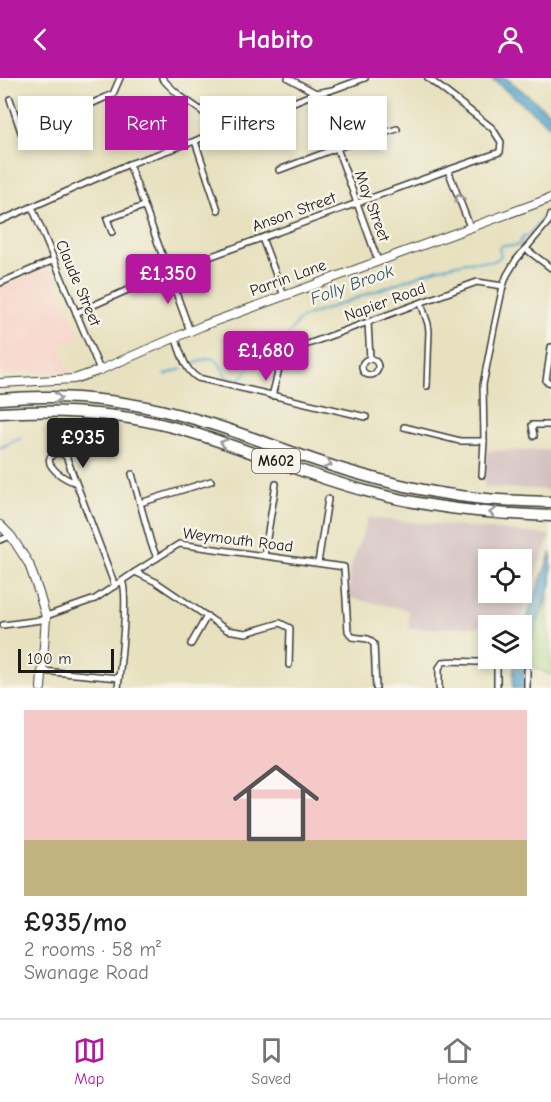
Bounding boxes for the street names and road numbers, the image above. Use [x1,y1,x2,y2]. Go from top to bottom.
street label: May Street [351,168,393,244]
street label: Anson Street [250,188,339,235]
street label: Claude Street [52,237,104,329]
street label: Parrin Lane [247,256,329,300]
street label: Napier Road [342,279,428,325]
road number: M602 [252,449,300,473]
street label: Weymouth Road [182,524,294,556]

